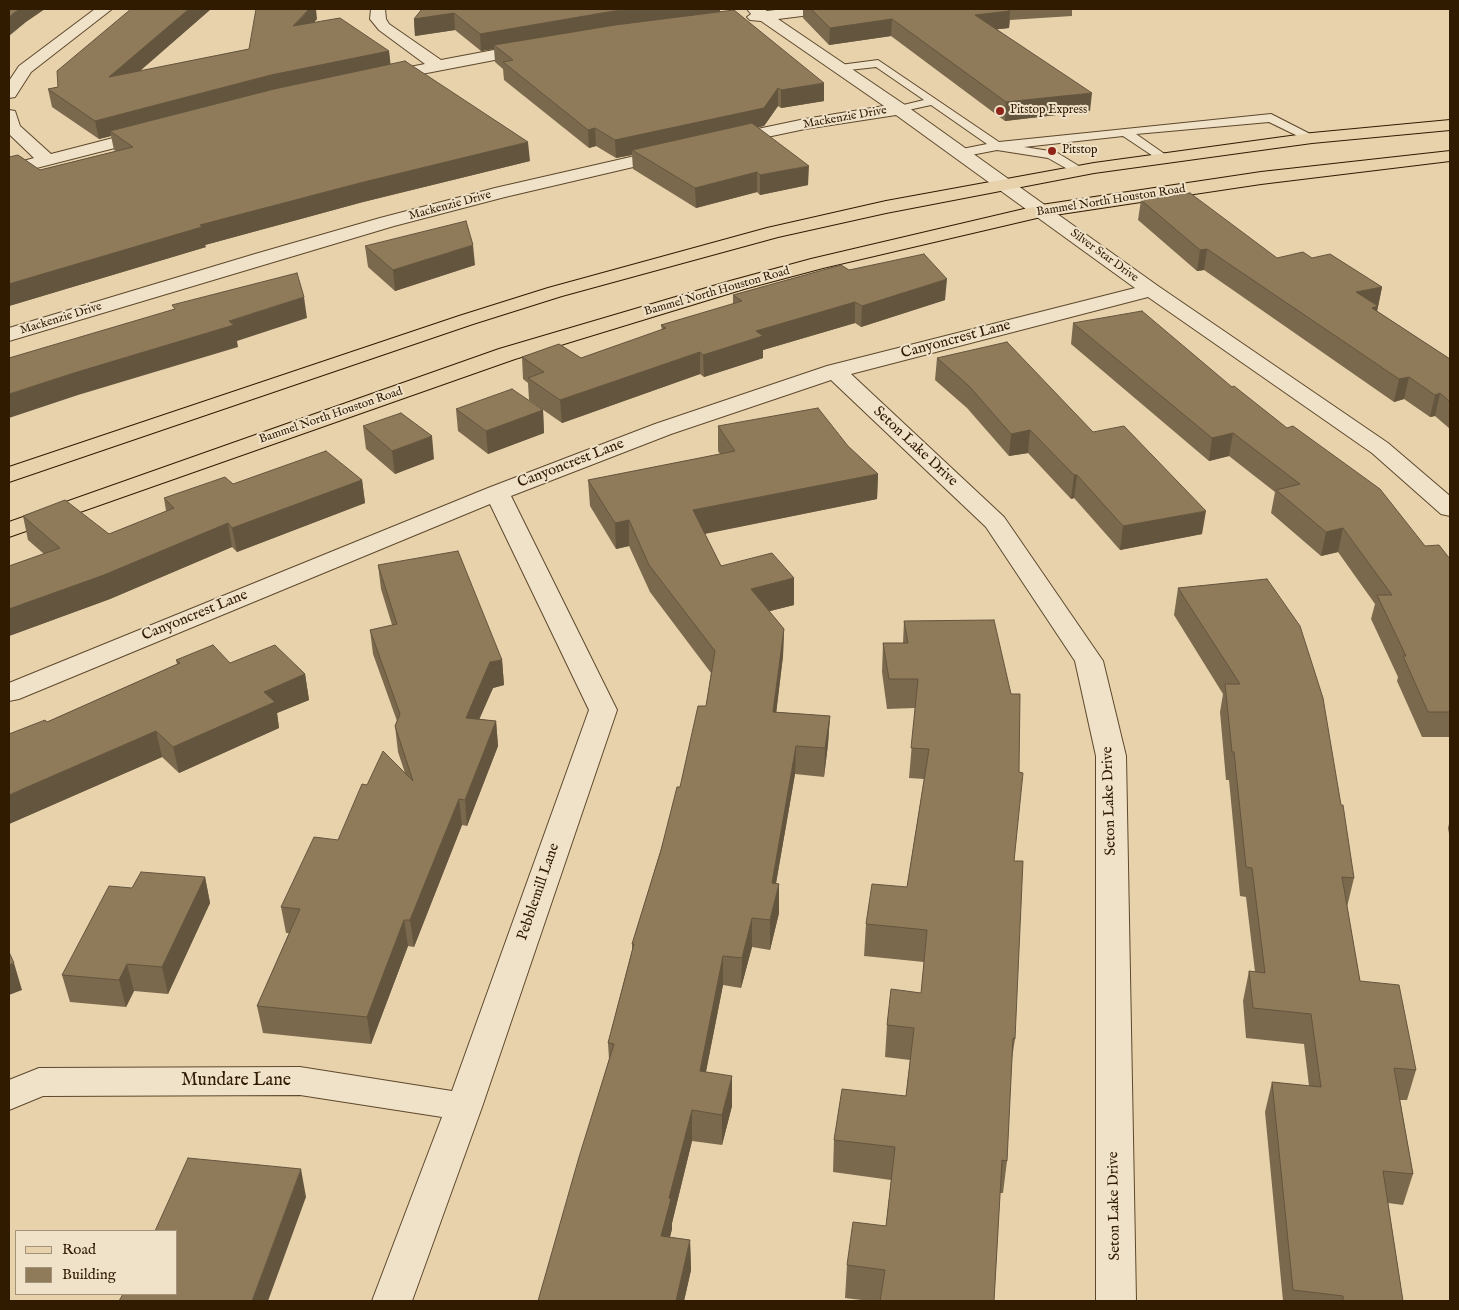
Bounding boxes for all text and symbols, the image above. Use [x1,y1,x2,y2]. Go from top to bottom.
street label: Mackenzie Drive [802,104,888,132]
place label: Pitstop Express [1010,104,1087,118]
marker: Pitstop Express [994,105,1006,117]
place label: Pitstop [1062,144,1098,158]
marker: Pitstop [1046,145,1058,157]
street label: Bammel North Houston Road [1035,182,1187,220]
street label: Mackenzie Drive [407,188,493,224]
street label: Silver Star Drive [1067,226,1141,286]
street label: Bammel North Houston Road [643,264,791,320]
street label: Mackenzie Drive [18,300,104,338]
street label: Canyoncrest Lane [899,317,1013,363]
street label: Bammel North Houston Road [257,385,405,447]
street label: Seton Lake Drive [869,403,961,491]
street label: Canyoncrest Lane [515,435,627,493]
street label: Canyoncrest Lane [139,587,251,645]
street label: Seton Lake Drive [1099,746,1121,856]
street label: Pebblemill Lane [514,841,564,943]
street label: Mundare Lane [181,1070,291,1092]
street label: Seton Lake Drive [1105,1151,1125,1261]
legend [15,1230,178,1295]
text: Road [62,1240,96,1259]
text: Building [62,1265,116,1284]

